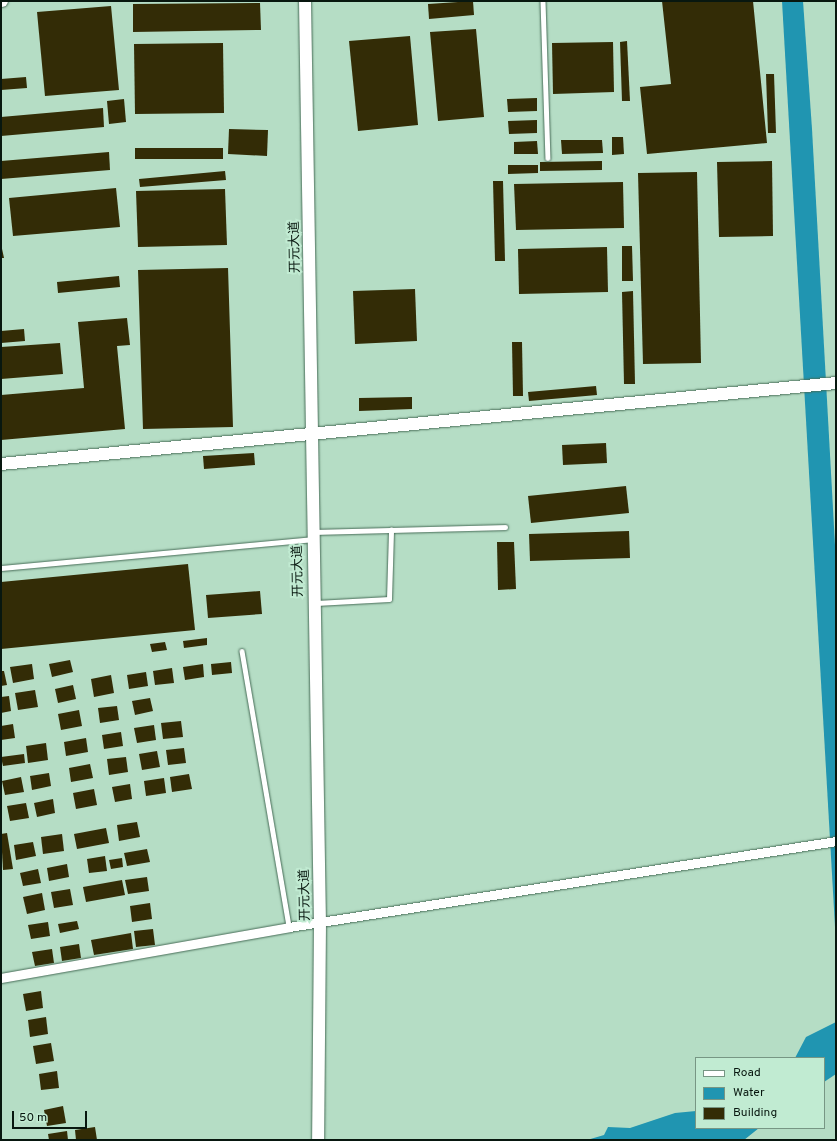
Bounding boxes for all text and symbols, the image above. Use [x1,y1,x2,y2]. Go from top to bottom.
street label: 开元大道 [288,221,304,273]
street label: 开元大道 [291,545,307,597]
street label: 开元大道 [298,869,314,921]
legend [695,1057,825,1129]
text: Road [733,1065,761,1081]
text: Water [733,1085,765,1101]
scale bar [14,1103,89,1129]
text: Building [733,1105,777,1121]
text: 50 m [19,1110,47,1126]

